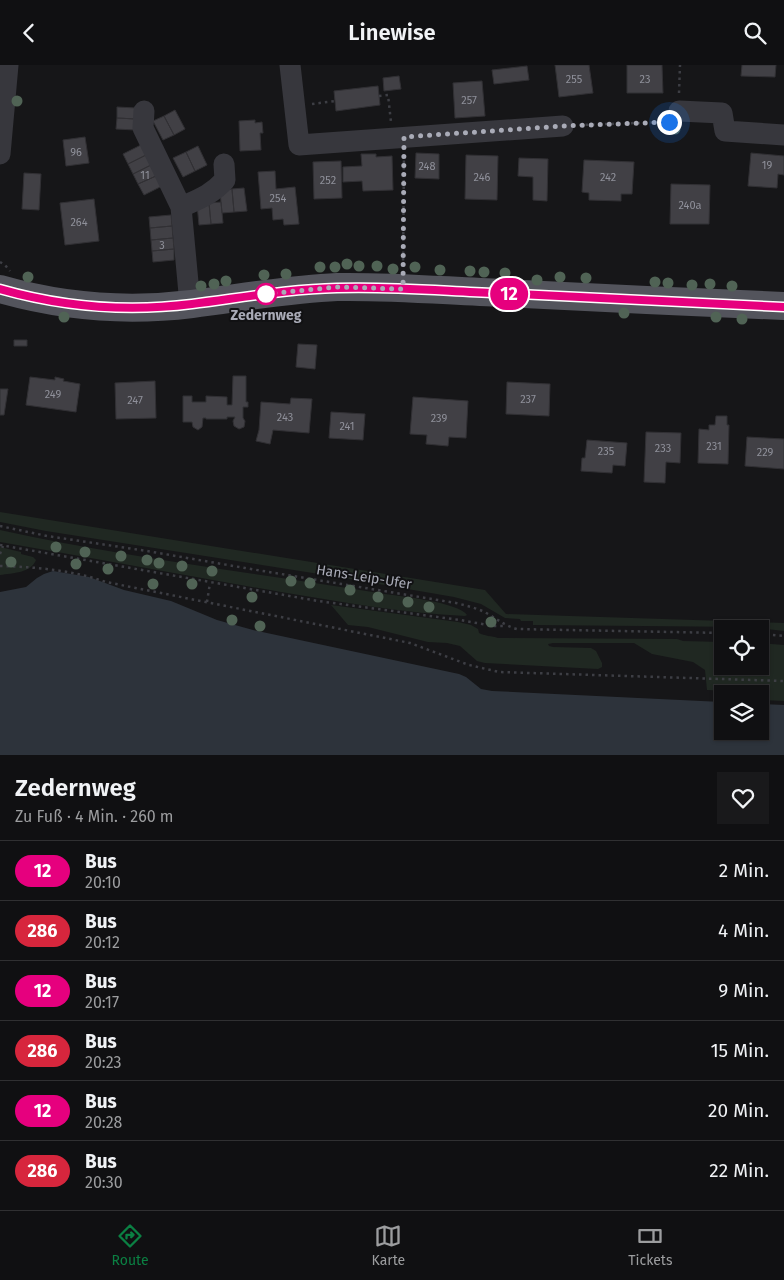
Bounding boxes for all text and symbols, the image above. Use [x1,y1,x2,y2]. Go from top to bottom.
icon: back [15,19,43,47]
text: Linewise [348,19,436,46]
icon: search [741,19,769,47]
house number: 255 [566,73,583,86]
house number: 23 [640,73,650,86]
house number: 257 [461,94,477,107]
your location [657,110,682,135]
house number: 96 [70,146,82,159]
house number: 19 [762,159,772,172]
house number: 248 [418,160,436,173]
house number: 11 [140,169,150,182]
house number: 246 [474,171,491,184]
house number: 242 [600,171,616,184]
house number: 252 [320,174,336,187]
house number: 254 [270,192,287,205]
house number: 240a [678,199,702,212]
house number: 264 [70,216,88,229]
house number: 3 [159,239,165,252]
line badge: 12 [486,278,532,310]
marker: Zedernweg [255,283,277,305]
text: 12 [500,283,518,305]
place label: Zedernweg [231,307,302,324]
house number: 249 [45,388,61,401]
house number: 237 [520,393,536,406]
house number: 247 [127,394,143,407]
house number: 243 [277,411,293,424]
house number: 239 [431,412,447,425]
house number: 241 [339,420,355,433]
house number: 231 [706,440,722,453]
house number: 233 [655,442,671,455]
house number: 235 [598,445,615,458]
house number: 229 [757,446,773,459]
street label: Hans-Leip-Ufer [315,561,414,593]
map controls [714,620,769,740]
button: locate [714,620,769,675]
button: layers [714,685,769,740]
button: heart [717,772,769,824]
text: Zedernweg [15,774,136,802]
text: Zu Fuß · 4 Min. · 260 m [15,807,174,826]
text: Bus [85,850,117,873]
text: 2 Min. [719,859,769,882]
text: 12 [34,860,51,882]
text: 20:10 [85,873,121,892]
text: Bus [85,910,117,933]
text: 4 Min. [718,919,769,942]
text: 286 [28,920,57,942]
text: 20:12 [85,933,120,952]
text: Bus [85,970,117,993]
text: 9 Min. [718,979,769,1002]
text: 12 [34,980,51,1002]
text: 20:17 [85,993,119,1012]
text: Bus [85,1030,117,1053]
text: 15 Min. [710,1039,769,1062]
text: 286 [28,1040,57,1062]
text: 20:23 [85,1053,122,1072]
text: Bus [85,1090,117,1113]
text: 20 Min. [708,1099,769,1122]
text: 12 [34,1100,51,1122]
text: 20:28 [85,1113,122,1132]
text: Bus [85,1150,117,1173]
text: 22 Min. [709,1159,769,1182]
text: 286 [28,1160,57,1182]
text: 20:30 [85,1173,123,1192]
tab: Route [112,1222,149,1269]
tab: Karte [372,1222,405,1269]
tab: Tickets [628,1222,672,1269]

